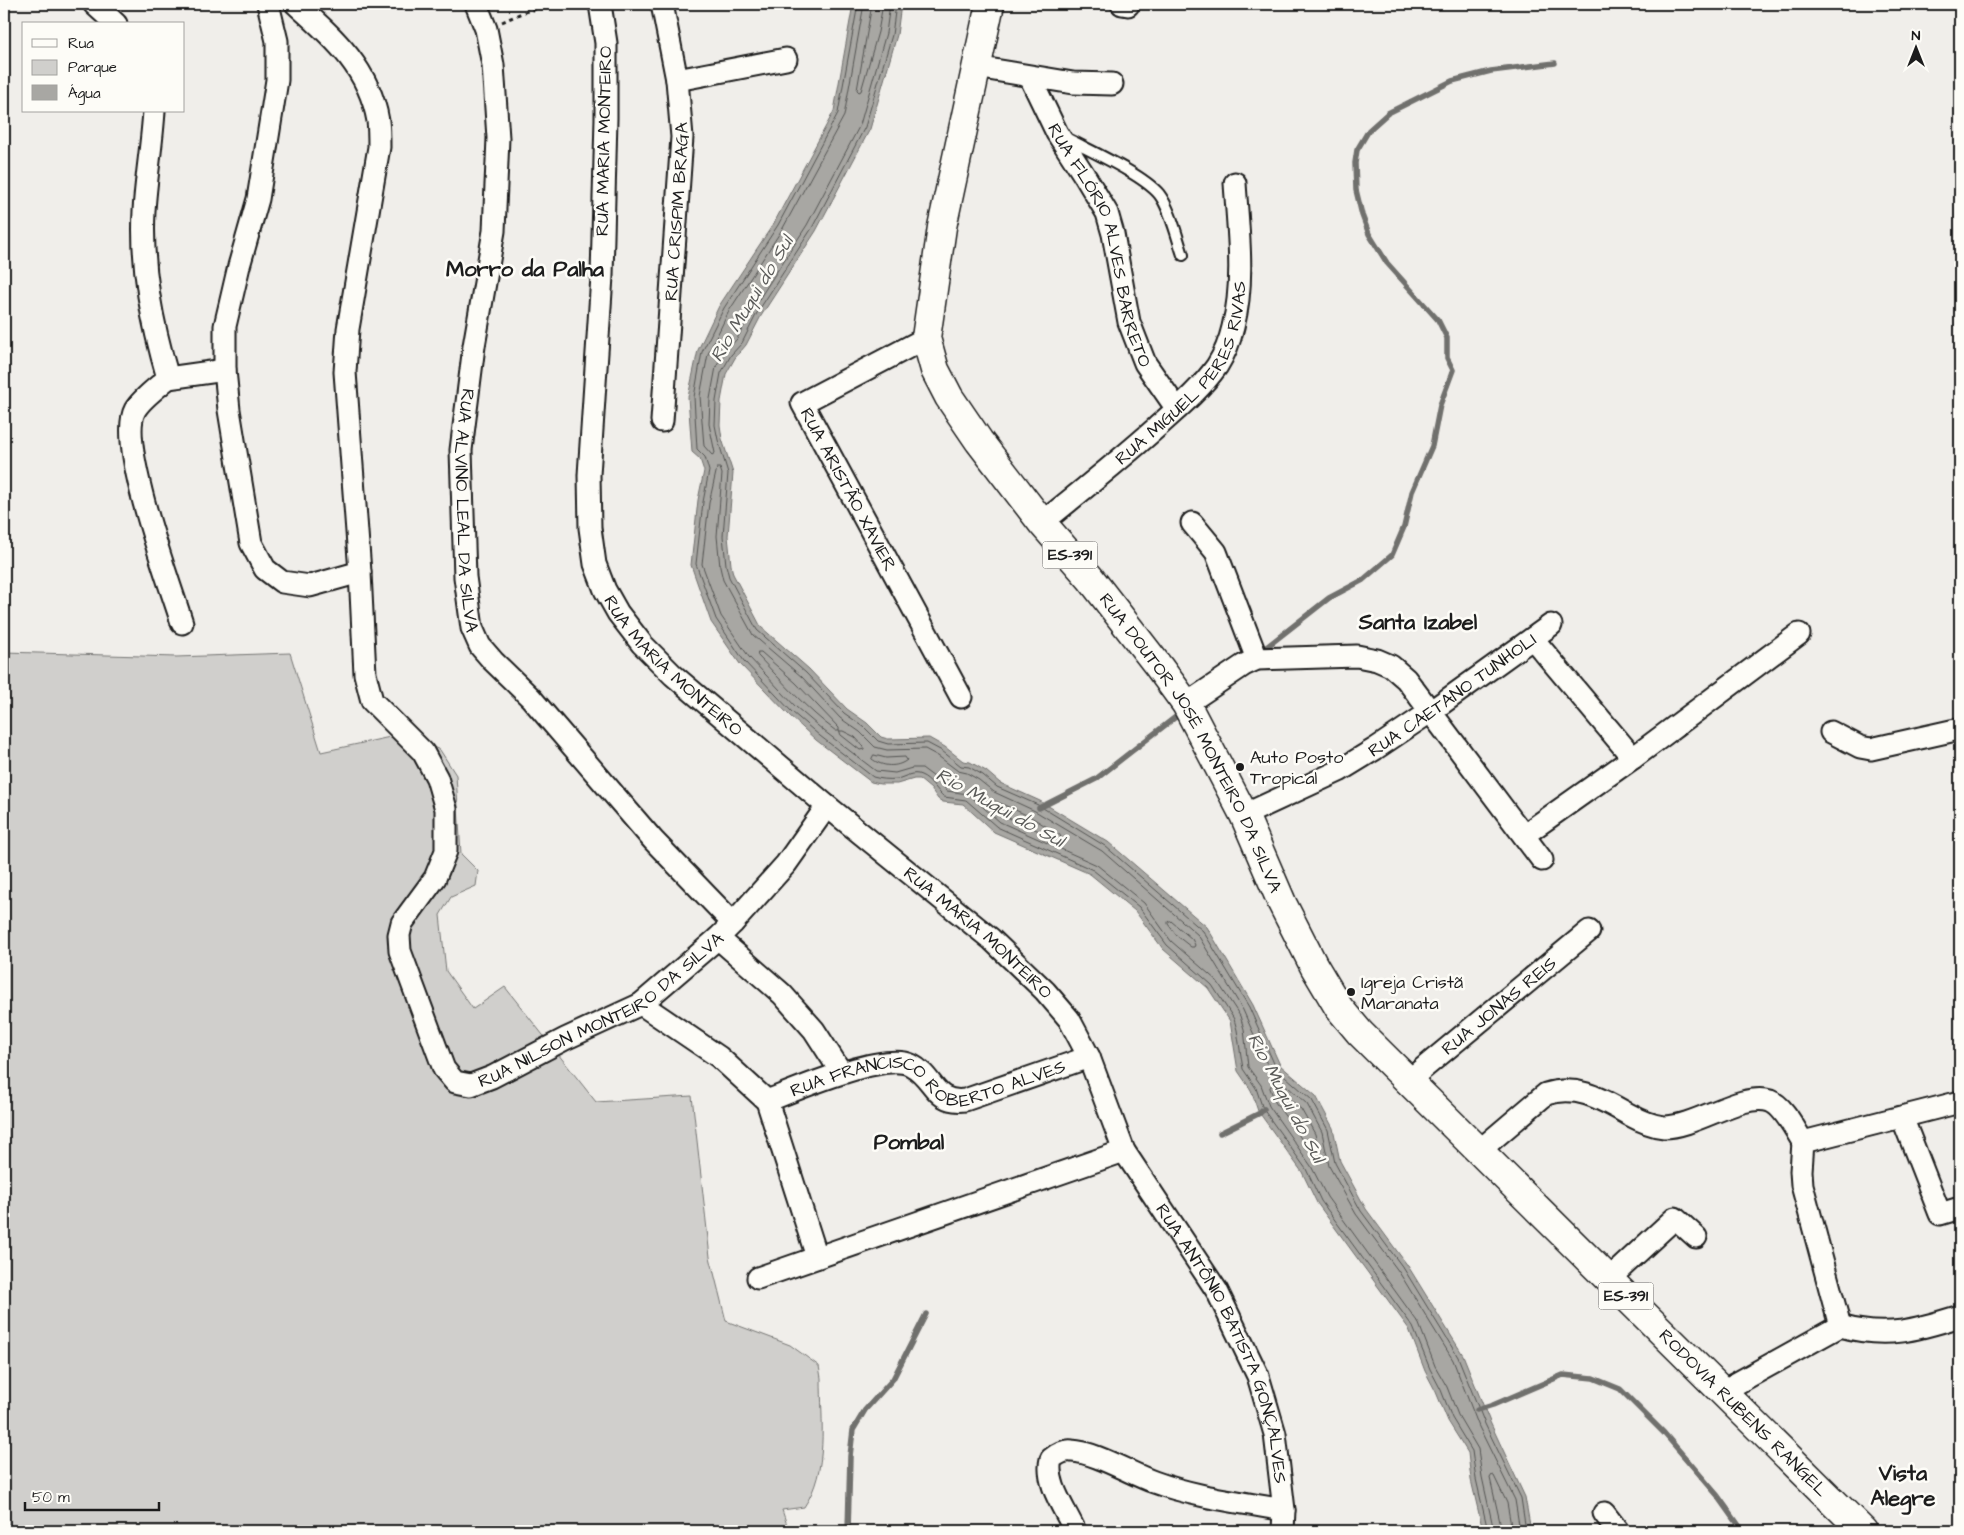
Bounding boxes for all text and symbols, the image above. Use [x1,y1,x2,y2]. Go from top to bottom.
legend [22,22,185,112]
north arrow [1892,22,1942,72]
text: N [1912,26,1921,46]
text: Rua [68,33,94,54]
street label: RUA MARIA MONTEIRO [590,46,618,236]
text: Parque [68,57,117,78]
text: Água [68,83,101,105]
street label: RUA FLÓRIO ALVES BARRETO [1042,119,1158,371]
street label: RUA CRISPIM BRAGA [658,121,695,302]
water label: Rio Muqui do Sul [704,228,802,367]
district label: Morro da Palha [446,254,605,285]
street label: RUA MIGUEL PERES RIVAS [1110,280,1252,471]
street label: RUA ALVINO LEAL DA SILVA [448,387,485,635]
street label: RUA ARISTÃO XAVIER [794,403,903,575]
road number: ES-391 [1042,542,1098,568]
street label: RUA DOUTOR JOSÉ MONTEIRO DA SILVA [1094,588,1289,897]
street label: RUA MARIA MONTEIRO [598,591,749,742]
district label: Santa Izabel [1358,607,1478,638]
street label: RUA CAETANO TUNHOLI [1363,627,1541,763]
place label: Auto Posto Tropical [1250,745,1343,791]
marker: Auto Posto Tropical [1234,761,1246,773]
water label: Rio Muqui do Sul [931,762,1072,856]
street label: RUA MARIA MONTEIRO [898,861,1059,1004]
street label: RUA NILSON MONTEIRO DA SILVA [474,926,729,1094]
street label: RUA JONAS REIS [1436,951,1562,1061]
place label: Igreja Cristã Maranata [1361,970,1463,1016]
marker: Igreja Cristã Maranata [1345,986,1357,998]
water label: Rio Muqui do Sul [1241,1029,1333,1170]
street label: RUA FRANCISCO ROBERTO ALVES [786,1049,1069,1113]
district label: Pombal [874,1127,945,1158]
street label: RUA ANTÔNIO BATISTA GONÇALVES [1150,1199,1293,1485]
road number: ES-391 [1598,1282,1654,1310]
street label: RODOVIA RUBENS RANGEL [1653,1323,1834,1503]
district label: Vista Alegre [1871,1458,1936,1515]
scale bar [25,1480,159,1512]
text: 50 m [32,1487,70,1508]

